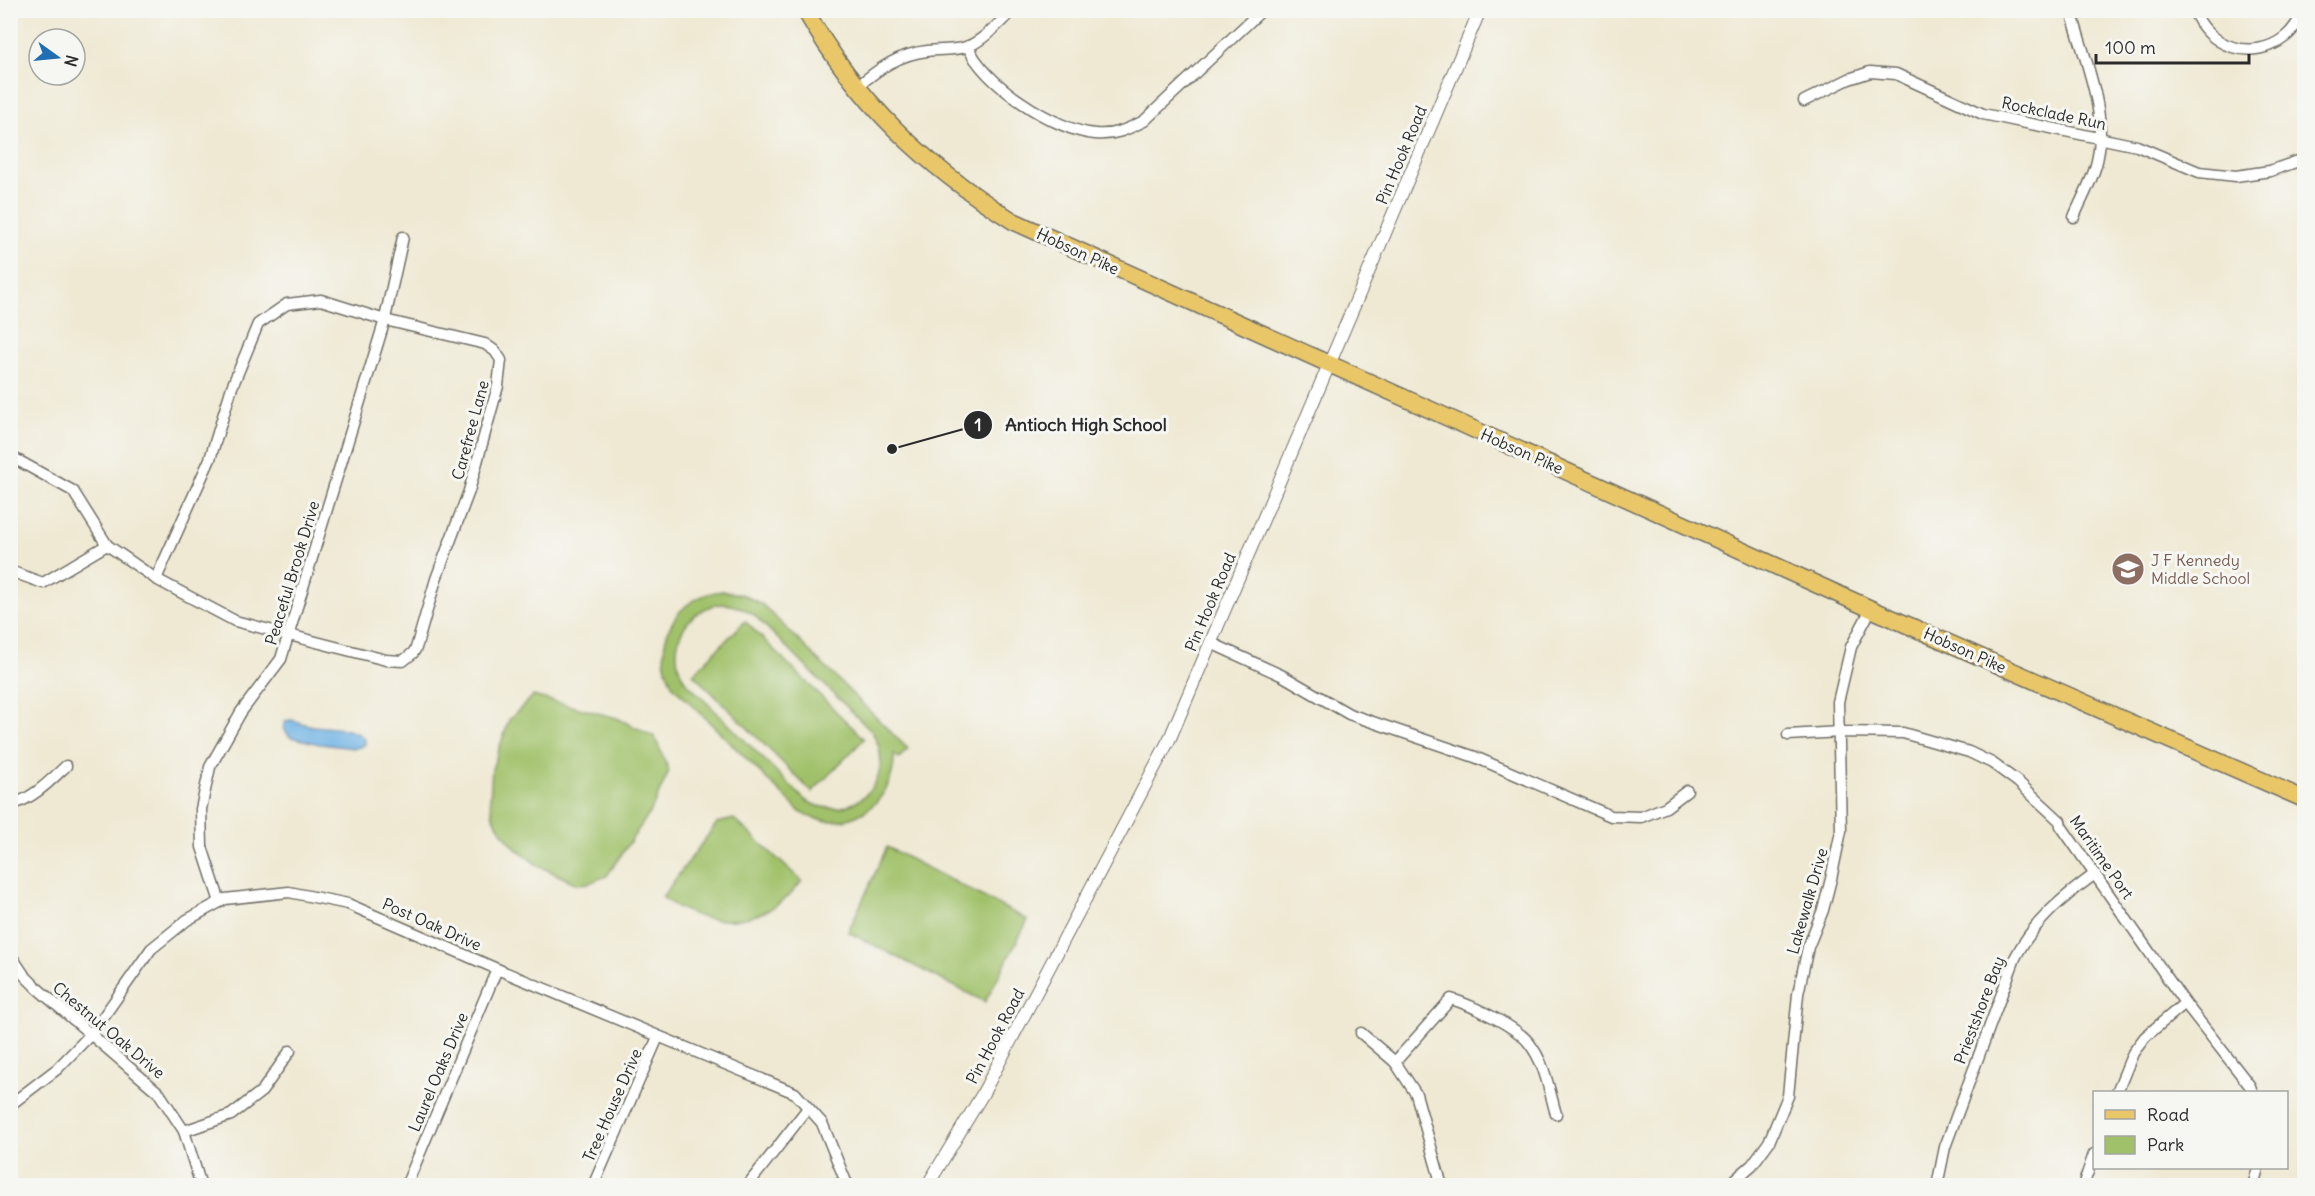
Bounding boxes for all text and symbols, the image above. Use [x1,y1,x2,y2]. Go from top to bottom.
north arrow [27,27,87,87]
scale bar [2096,27,2249,65]
text: 100 m [2105,36,2156,59]
text: N [60,53,83,69]
street label: Rockclade Run [2000,92,2108,134]
street label: Pin Hook Road [1371,103,1431,207]
street label: Hobson Pike [1034,223,1122,279]
street label: Carefree Lane [447,378,493,482]
callout: Antioch High School [963,407,1179,443]
text: 1 [974,413,982,436]
text: Antioch High School [1005,413,1167,436]
street label: Hobson Pike [1478,424,1566,478]
street label: Peaceful Brook Drive [261,498,323,648]
street label: Pin Hook Road [1180,550,1240,654]
place label: J F Kennedy Middle School [2151,550,2250,588]
school or university icon: J F Kennedy Middle School [2110,551,2146,587]
street label: Hobson Pike [1921,623,2009,677]
street label: Maritime Port [2066,811,2139,903]
street label: Lakewalk Drive [1782,846,1832,956]
street label: Post Oak Drive [379,893,485,955]
street label: Priestshore Bay [1949,953,2009,1067]
street label: Chestnut Oak Drive [49,977,169,1083]
street label: Pin Hook Road [961,985,1029,1087]
street label: Laurel Oaks Drive [404,1009,472,1135]
street label: Tree House Drive [578,1045,646,1165]
legend [2093,1091,2288,1169]
text: Road [2147,1103,2190,1126]
text: Park [2147,1133,2184,1156]

